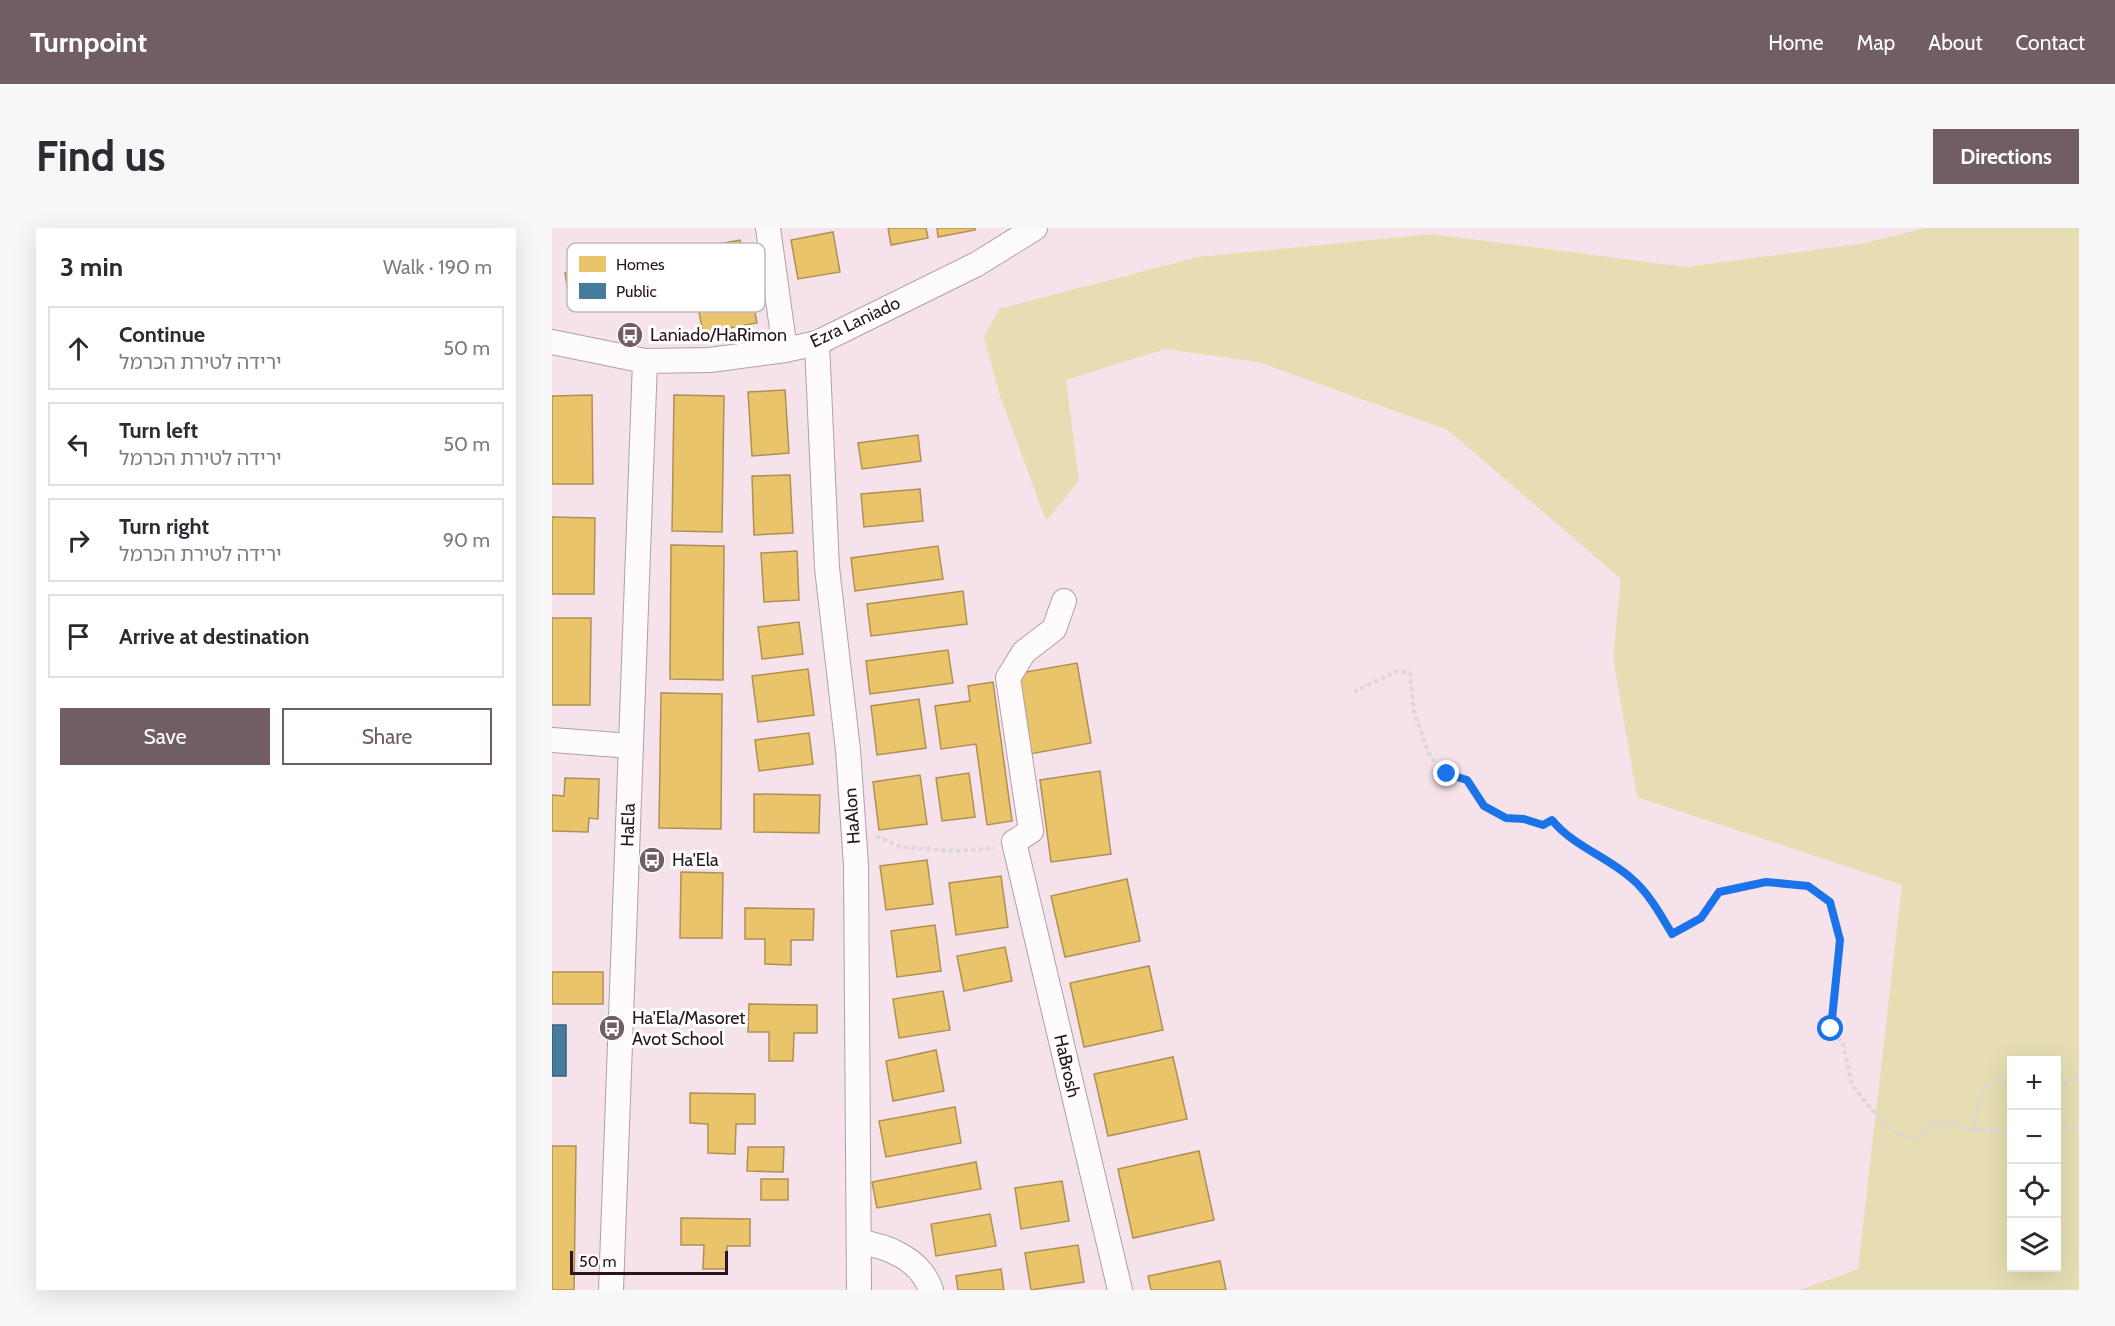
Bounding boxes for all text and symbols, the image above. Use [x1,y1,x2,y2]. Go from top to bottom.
text: Turnpoint [30,25,147,59]
text: Home [1768,30,1824,55]
text: Map [1857,30,1895,55]
text: About [1928,30,1982,55]
text: Contact [2015,30,2085,55]
button: Directions [1933,129,2079,184]
text: Find us [36,130,165,182]
legend [567,243,765,312]
text: 3 min [60,251,123,283]
text: Walk · 190 m [383,255,492,279]
text: Homes [616,255,665,274]
text: Public [616,282,657,301]
street label: Ezra Laniado [806,292,904,352]
bus stop icon: Laniado/HaRimon [615,320,645,350]
text: Continue [119,321,205,348]
place label: Laniado/HaRimon [650,324,787,346]
icon: ahead [62,332,95,365]
text: 50 m [443,336,490,360]
text: ירידה לטירת הכרמל [119,350,282,374]
text: Turn left [119,417,198,444]
icon: left [62,428,95,461]
text: 50 m [443,432,490,456]
text: ירידה לטירת הכרמל [119,446,282,470]
text: Turn right [119,513,209,540]
icon: right [62,524,95,557]
text: 90 m [443,528,490,552]
text: ירידה לטירת הכרמל [119,542,282,566]
icon: arrive [62,620,95,653]
text: Arrive at destination [119,623,309,650]
button: Save [60,708,270,765]
button: Share [282,708,492,765]
route end [1433,760,1459,786]
street label: HaAlon [839,787,865,845]
street label: HaEla [616,802,640,847]
bus stop icon: Ha'Ela [637,845,667,875]
place label: Ha'Ela [672,849,719,871]
place label: Ha'Ela/Masoret Avot School [632,1007,745,1050]
bus stop icon: Ha'Ela/Masoret Avot School [597,1013,627,1043]
route start [1817,1015,1843,1041]
street label: HaBrosh [1049,1032,1085,1100]
map controls [2007,1056,2061,1272]
button: + [2007,1056,2061,1110]
button: − [2007,1110,2061,1164]
button: locate [2007,1164,2061,1218]
button: layers [2007,1218,2061,1272]
scale bar [570,1248,728,1276]
text: 50 m [579,1252,616,1271]

